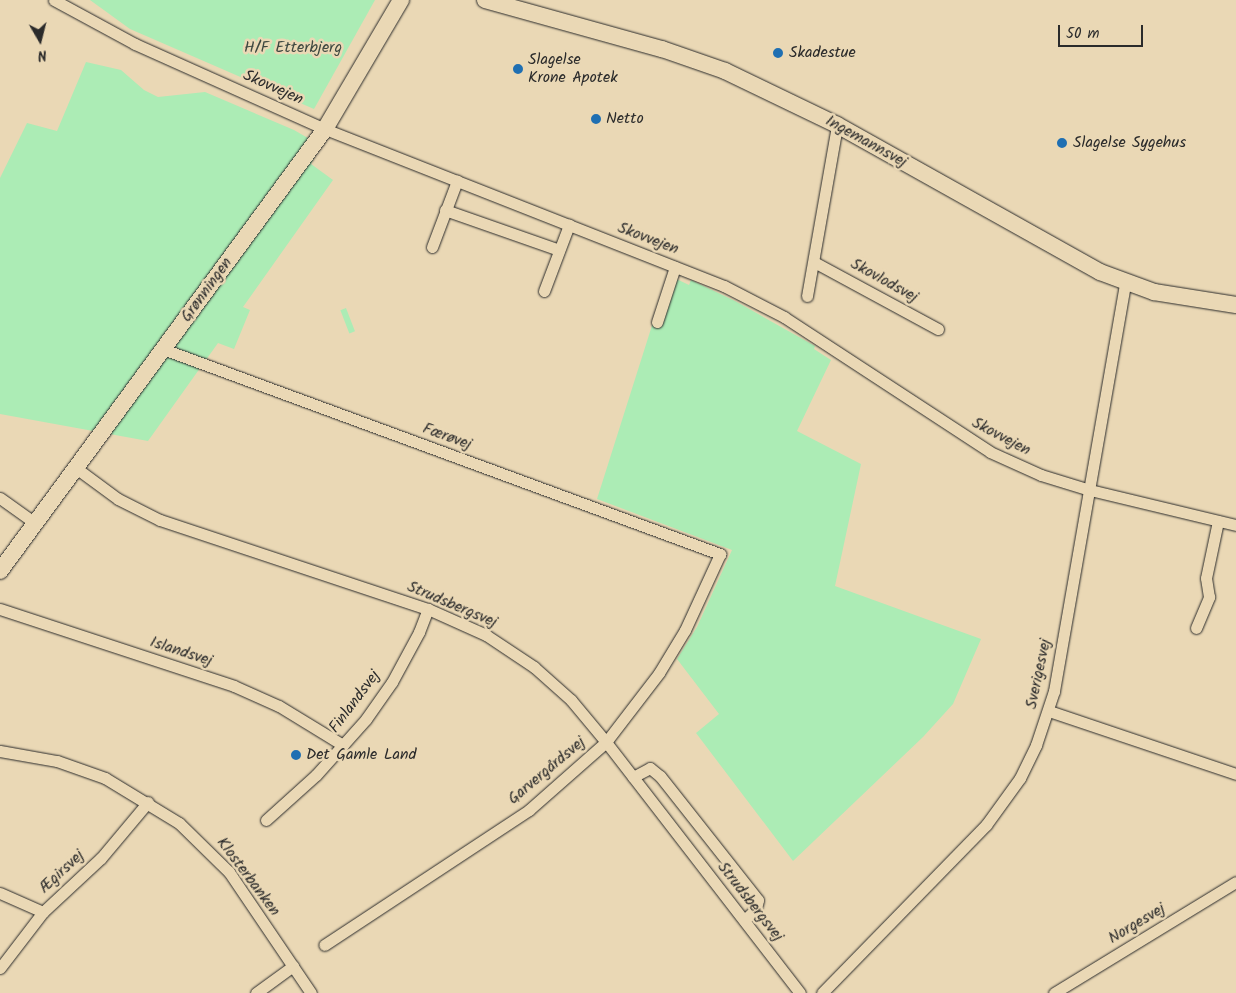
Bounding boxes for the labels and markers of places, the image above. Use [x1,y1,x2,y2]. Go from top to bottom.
place label: Skadestue [789,43,856,63]
marker: Skadestue [771,46,785,60]
place label: Slagelse Krone Apotek [528,50,618,88]
marker: Slagelse Krone Apotek [512,63,524,75]
place label: Netto [606,109,644,129]
marker: Netto [590,113,602,125]
place label: Slagelse Sygehus [1073,133,1186,153]
marker: Slagelse Sygehus [1055,136,1069,150]
place label: Det Gamle Land [306,745,416,765]
marker: Det Gamle Land [290,749,302,761]

